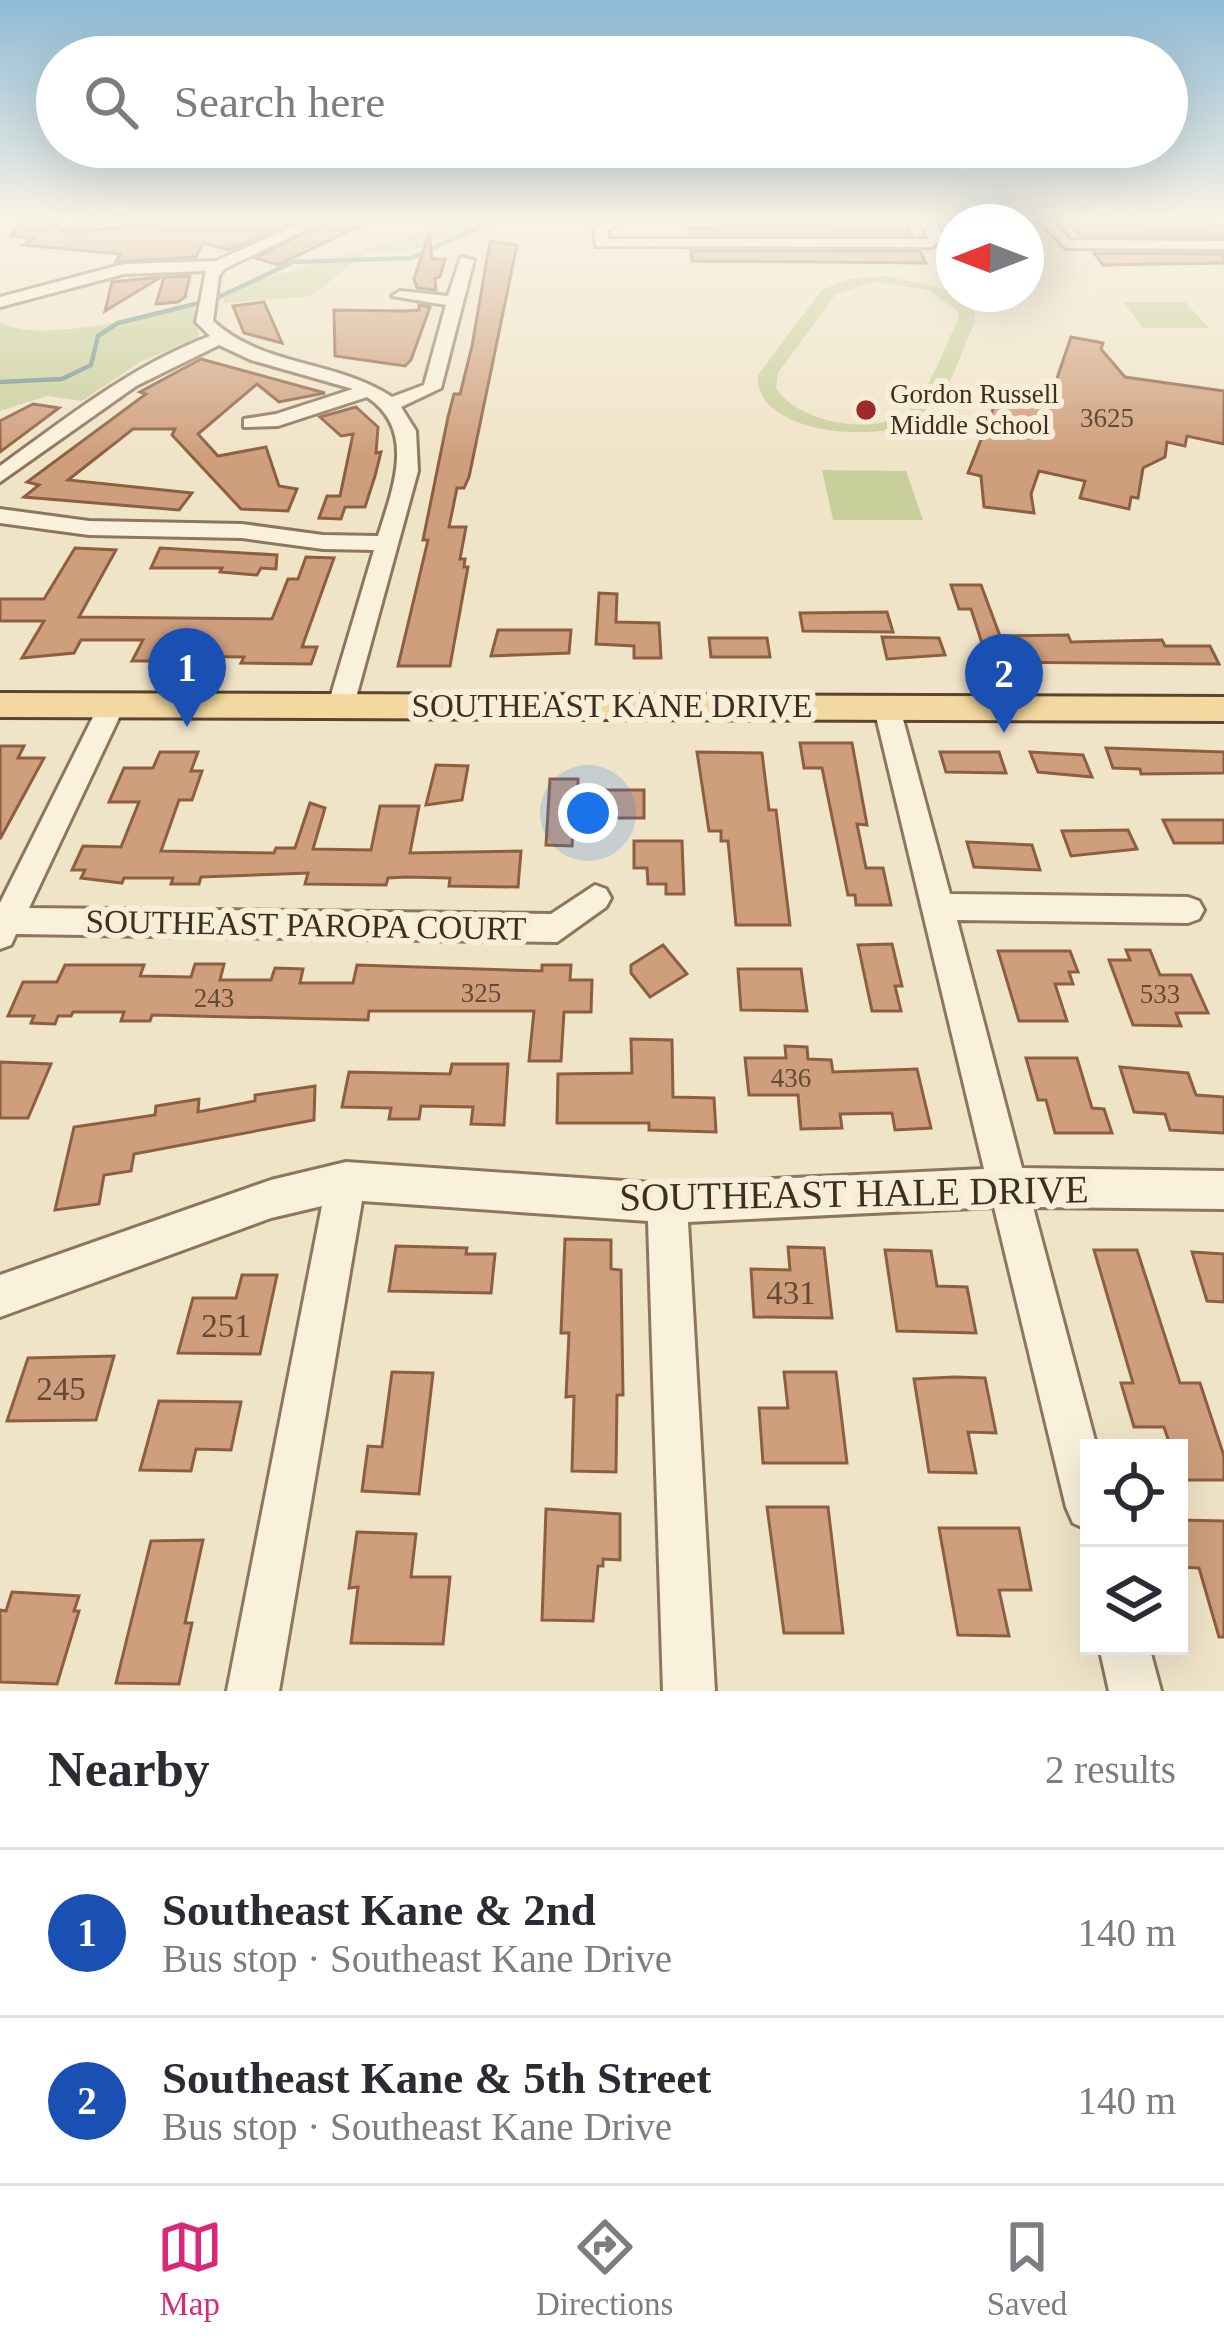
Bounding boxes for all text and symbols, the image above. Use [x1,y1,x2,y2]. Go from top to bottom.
search box [36,36,1188,168]
icon: search [78,69,144,135]
text: Search here [174,77,385,127]
north arrow [936,204,1044,312]
place label: Gordon Russell Middle School [890,379,1059,440]
marker: Gordon Russell Middle School [853,397,879,423]
house number: 3625 [1080,403,1134,433]
pin: 1 [148,628,226,727]
pin: 2 [965,634,1043,733]
street label: SOUTHEAST KANE DRIVE [412,688,812,724]
your location [558,783,618,843]
street label: SOUTHEAST PAROPA COURT [85,903,527,947]
house number: 325 [461,978,501,1008]
house number: 533 [1140,979,1180,1009]
house number: 243 [194,983,234,1013]
house number: 436 [771,1063,811,1093]
street label: SOUTHEAST HALE DRIVE [619,1167,1089,1219]
house number: 431 [766,1275,816,1311]
house number: 251 [201,1308,251,1344]
house number: 245 [36,1371,86,1407]
map controls [1080,1439,1188,1655]
button: locate [1080,1439,1188,1547]
button: layers [1080,1547,1188,1655]
text: Nearby [48,1741,209,1797]
text: 2 results [1045,1748,1176,1791]
text: Southeast Kane & 2nd [162,1885,596,1935]
text: 1 [77,1911,97,1954]
text: 140 m [1077,1911,1176,1954]
text: Bus stop · Southeast Kane Drive [162,1937,672,1980]
text: Southeast Kane & 5th Street [162,2053,711,2103]
text: 2 [77,2079,97,2122]
text: 140 m [1077,2079,1176,2122]
text: Bus stop · Southeast Kane Drive [162,2105,672,2148]
tab: Map [157,2214,223,2323]
tab: Directions [536,2214,673,2323]
tab: Saved [987,2214,1067,2323]

